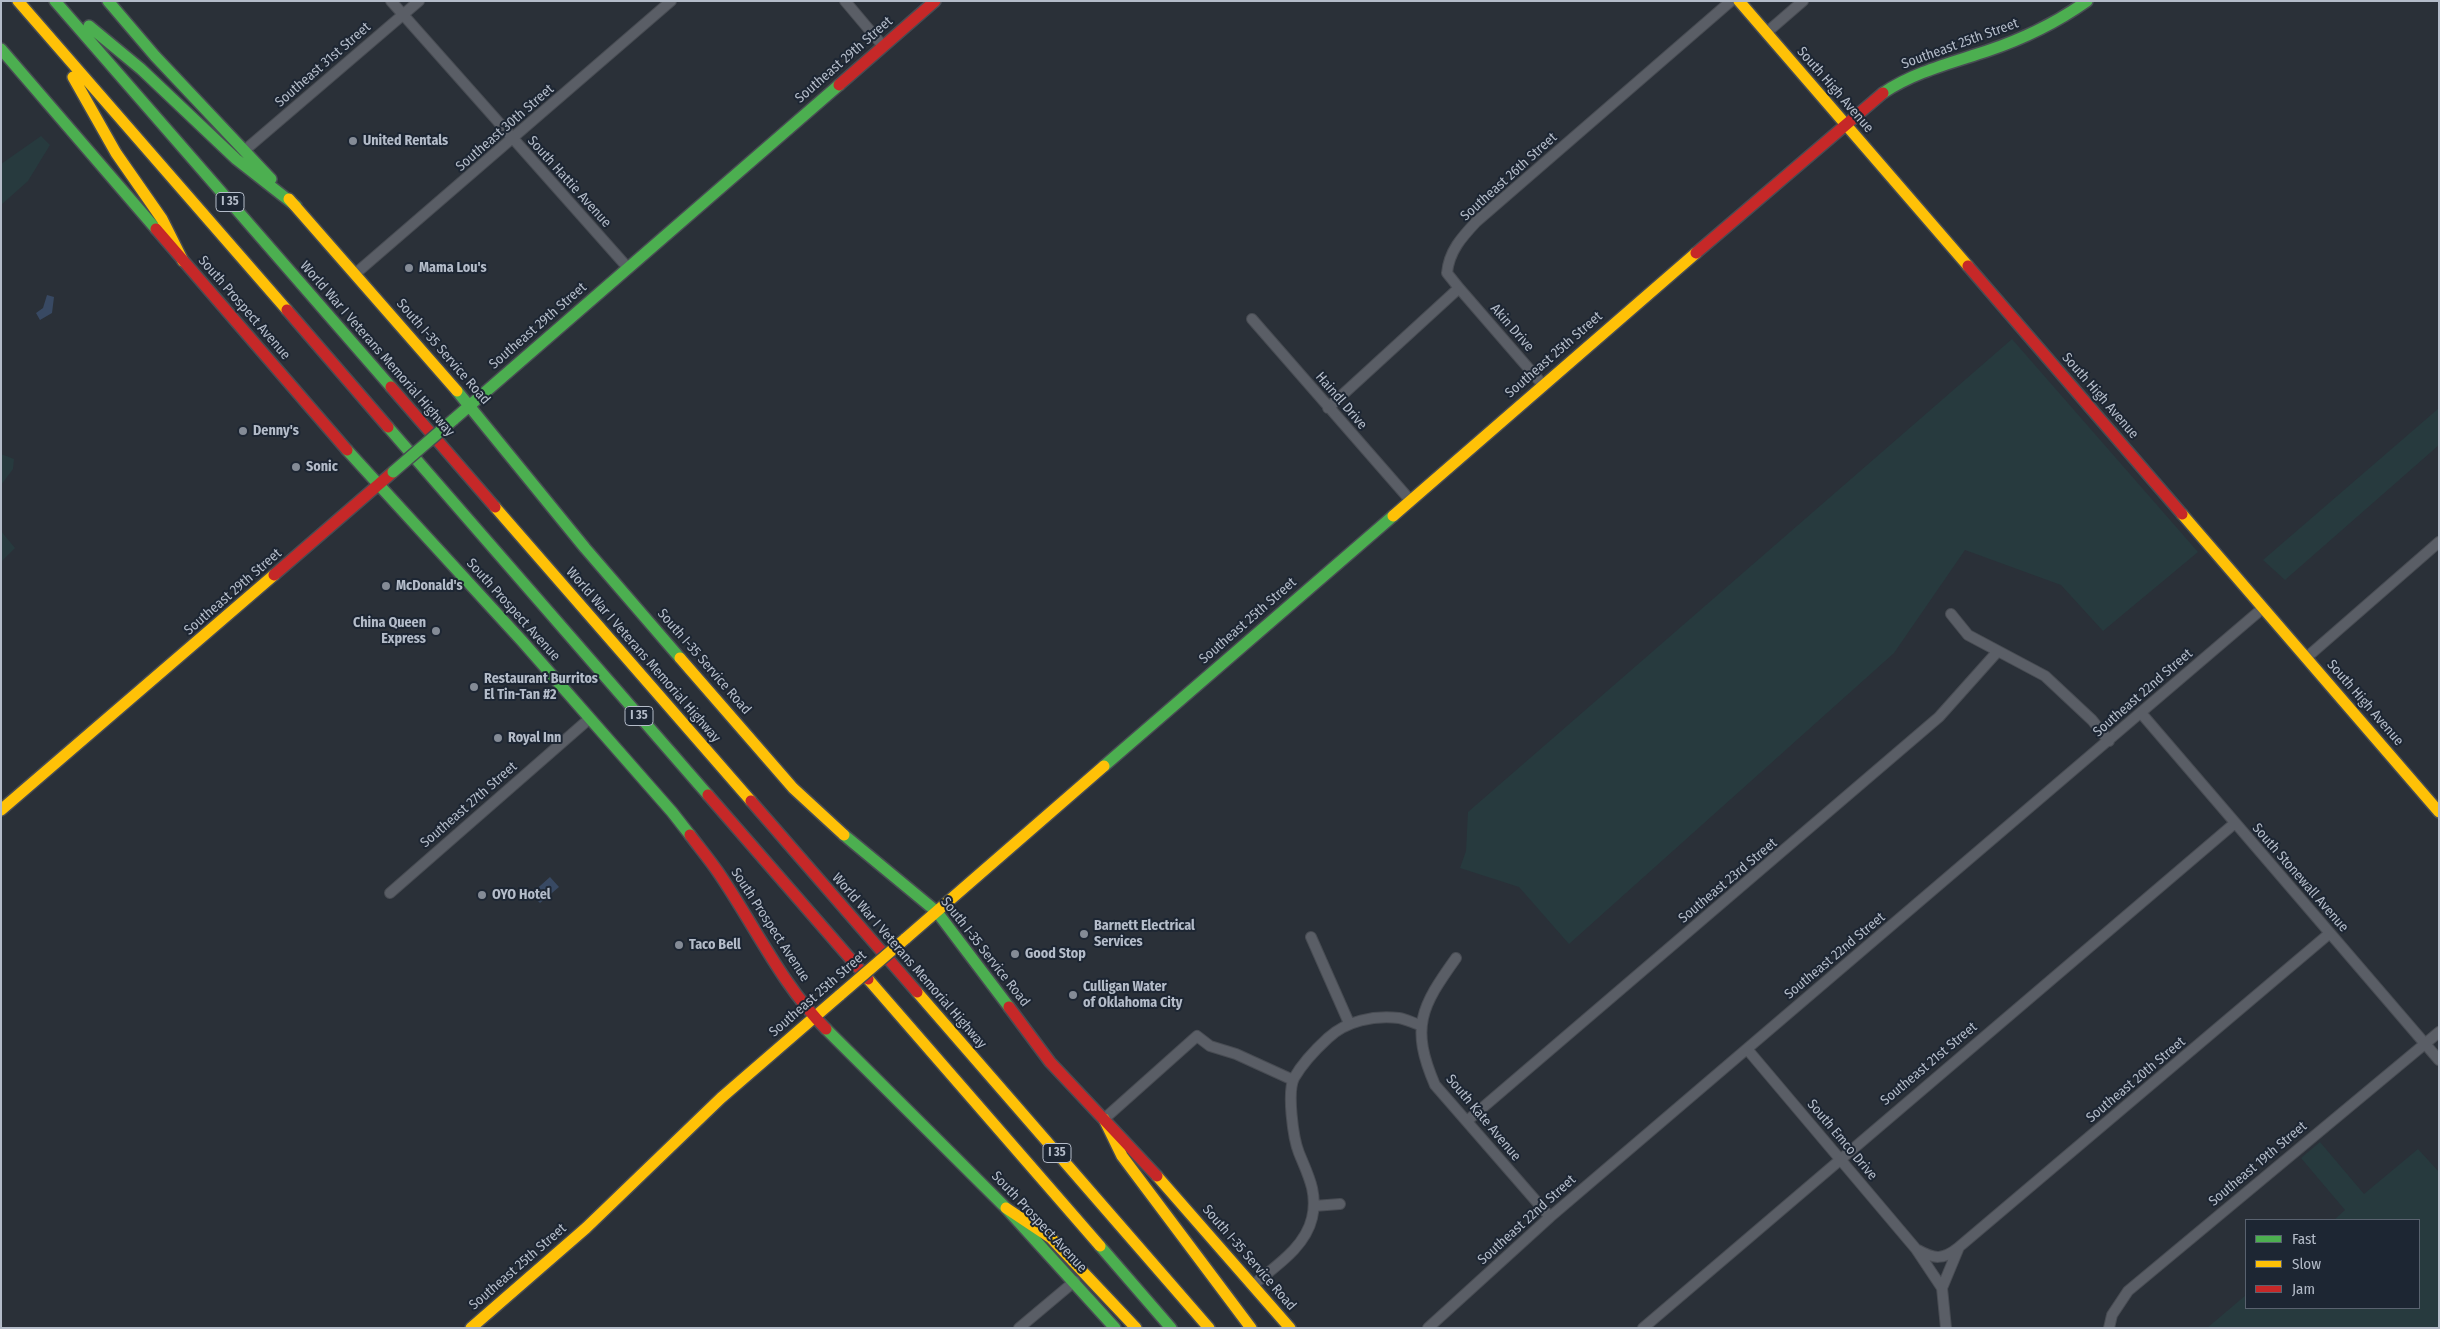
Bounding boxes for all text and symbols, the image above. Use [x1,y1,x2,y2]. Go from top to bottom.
street label: Southeast 29th Street [792,13,896,107]
street label: Southeast 25th Street [1899,15,2021,73]
street label: Southeast 31st Street [272,19,374,111]
street label: South High Avenue [1793,44,1877,136]
street label: Southeast 30th Street [453,81,557,175]
street label: Southeast 26th Street [1457,129,1561,225]
place label: United Rentals [363,133,448,149]
street label: South Hattie Avenue [524,133,614,231]
marker: United Rentals [347,135,359,147]
road number: I 35 [216,192,244,212]
street label: South Prospect Avenue [194,253,294,363]
street label: World War I Veterans Memorial Highway [296,258,458,440]
place label: Mama Lou's [419,260,487,276]
marker: Mama Lou's [403,262,415,274]
street label: Southeast 29th Street [486,279,590,373]
street label: South I-35 Service Road [393,296,493,408]
street label: Akin Drive [1487,301,1537,355]
street label: Southeast 25th Street [1502,308,1606,402]
street label: South High Avenue [2058,350,2142,442]
street label: Haindl Drive [1312,369,1370,433]
place label: Denny's [253,423,299,439]
marker: Denny's [237,425,249,437]
place label: Sonic [306,459,338,475]
marker: Sonic [290,461,302,473]
street label: Southeast 29th Street [181,545,285,639]
street label: South Prospect Avenue [463,555,563,665]
street label: World War I Veterans Memorial Highway [562,564,724,746]
street label: Southeast 25th Street [1196,574,1300,668]
place label: McDonald's [396,578,463,594]
marker: McDonald's [380,580,392,592]
street label: South I-35 Service Road [654,606,754,718]
place label: China Queen Express [353,615,426,648]
marker: China Queen Express [430,625,442,637]
street label: Southeast 22nd Street [2090,645,2196,741]
street label: South High Avenue [2323,657,2407,749]
place label: Restaurant Burritos El Tin-Tan #2 [484,671,598,704]
marker: Restaurant Burritos El Tin-Tan #2 [468,681,480,693]
road number: I 35 [625,706,653,726]
place label: Royal Inn [508,730,561,746]
marker: Royal Inn [492,732,504,744]
street label: Southeast 27th Street [417,759,521,851]
street label: South Stonewall Avenue [2248,820,2352,936]
street label: Southeast 23rd Street [1675,835,1781,927]
street label: South Prospect Avenue [727,865,813,985]
street label: World War I Veterans Memorial Highway [828,870,990,1052]
place label: OYO Hotel [492,887,551,903]
marker: OYO Hotel [476,889,488,901]
street label: South I-35 Service Road [937,894,1033,1010]
street label: Southeast 22nd Street [1781,909,1889,1003]
place label: Barnett Electrical Services [1094,918,1195,950]
marker: Barnett Electrical Services [1078,928,1090,940]
place label: Taco Bell [689,937,741,953]
marker: Taco Bell [673,939,685,951]
place label: Good Stop [1025,946,1086,962]
street label: Southeast 25th Street [766,947,870,1041]
marker: Good Stop [1009,948,1021,960]
place label: Culligan Water of Oklahoma City [1083,979,1183,1012]
marker: Culligan Water of Oklahoma City [1067,989,1079,1001]
street label: Southeast 21st Street [1877,1019,1981,1109]
street label: Southeast 20th Street [2083,1034,2189,1126]
street label: South Kate Avenue [1442,1071,1524,1165]
street label: South Emco Drive [1803,1096,1881,1184]
street label: Southeast 19th Street [2206,1118,2310,1210]
road number: I 35 [1043,1144,1071,1162]
street label: South Prospect Avenue [988,1168,1090,1276]
street label: Southeast 22nd Street [1475,1172,1579,1268]
street label: South I-35 Service Road [1199,1202,1299,1314]
legend [2245,1219,2420,1309]
street label: Southeast 25th Street [466,1220,570,1314]
text: Fast [2292,1230,2316,1248]
text: Slow [2292,1255,2321,1273]
text: Jam [2292,1280,2315,1298]

